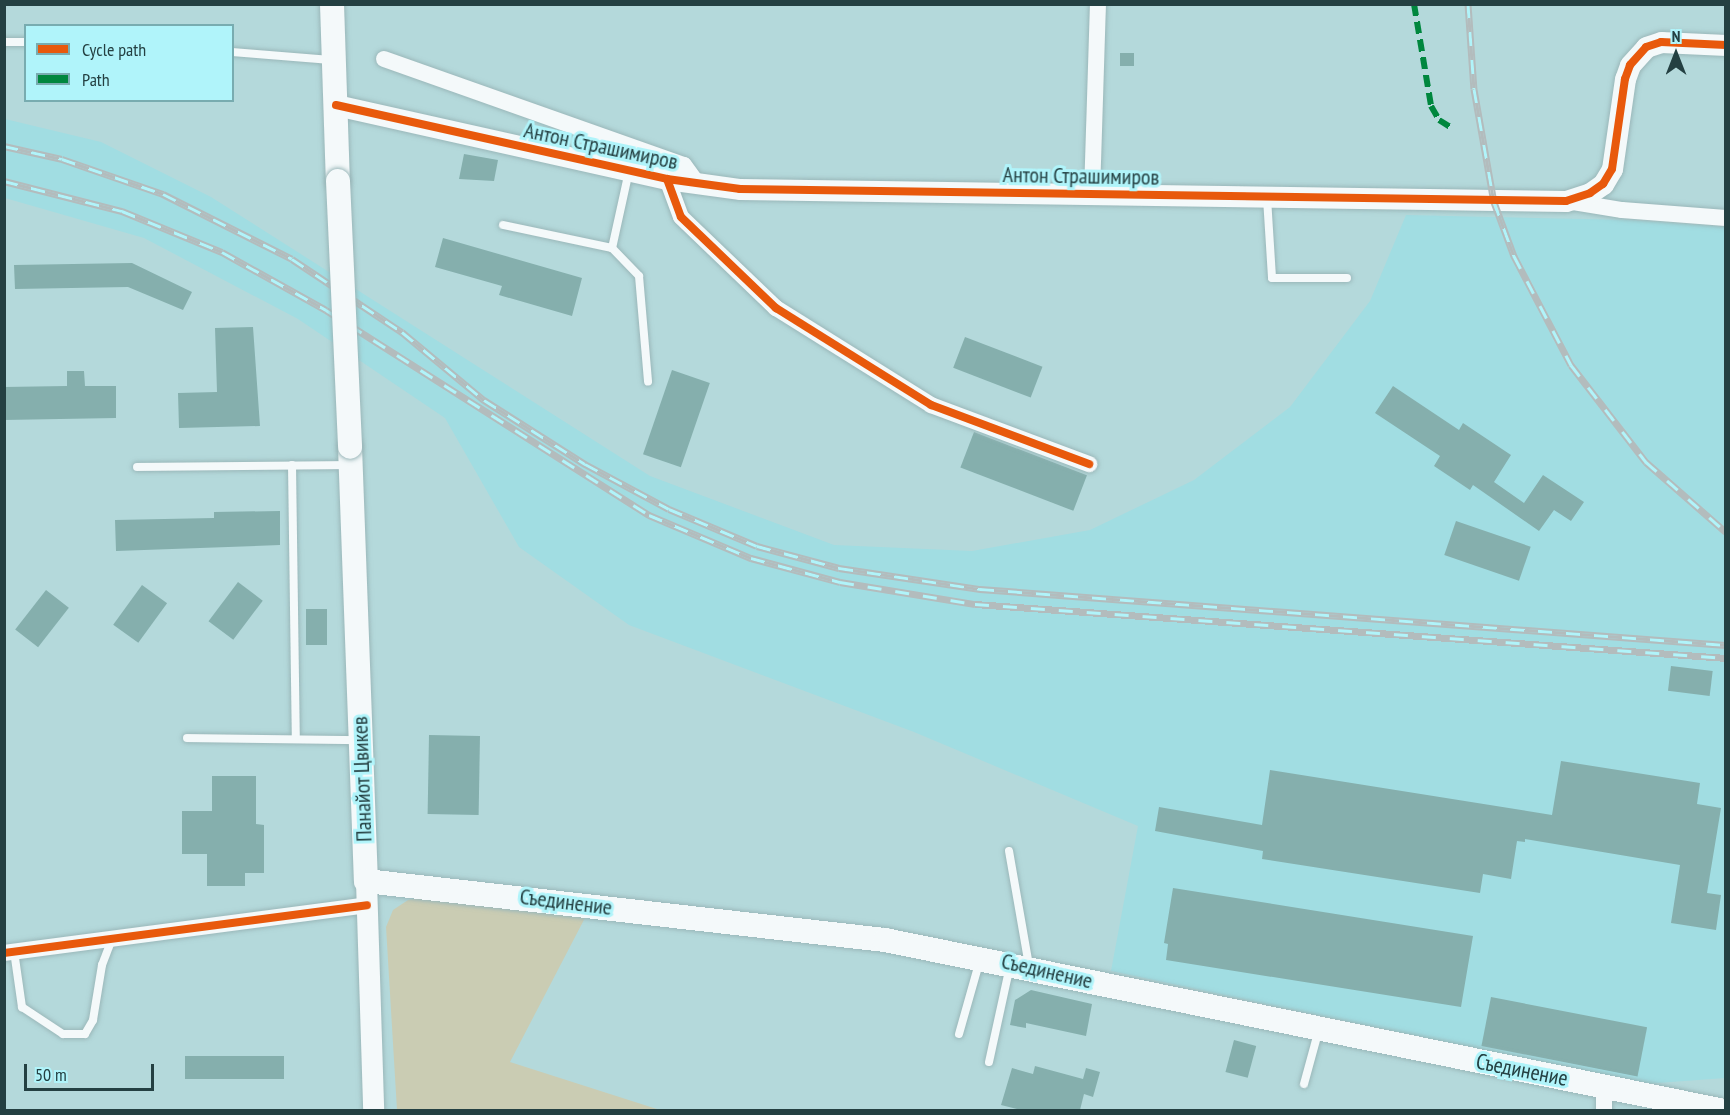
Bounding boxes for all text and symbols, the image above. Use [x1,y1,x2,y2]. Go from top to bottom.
legend [24,24,234,102]
north arrow [1646,24,1706,84]
text: N [1672,26,1680,46]
text: Cycle path [82,38,146,61]
text: Path [82,68,110,91]
street label: Антон Страшимиров [522,117,680,175]
street label: Антон Страшимиров [1002,161,1160,191]
street label: Панайот Цвикев [347,715,377,843]
street label: Съединение [518,883,614,921]
street label: Съединение [999,948,1095,994]
street label: Съединение [1474,1048,1570,1092]
scale bar [27,1052,158,1090]
text: 50 m [35,1063,67,1086]

